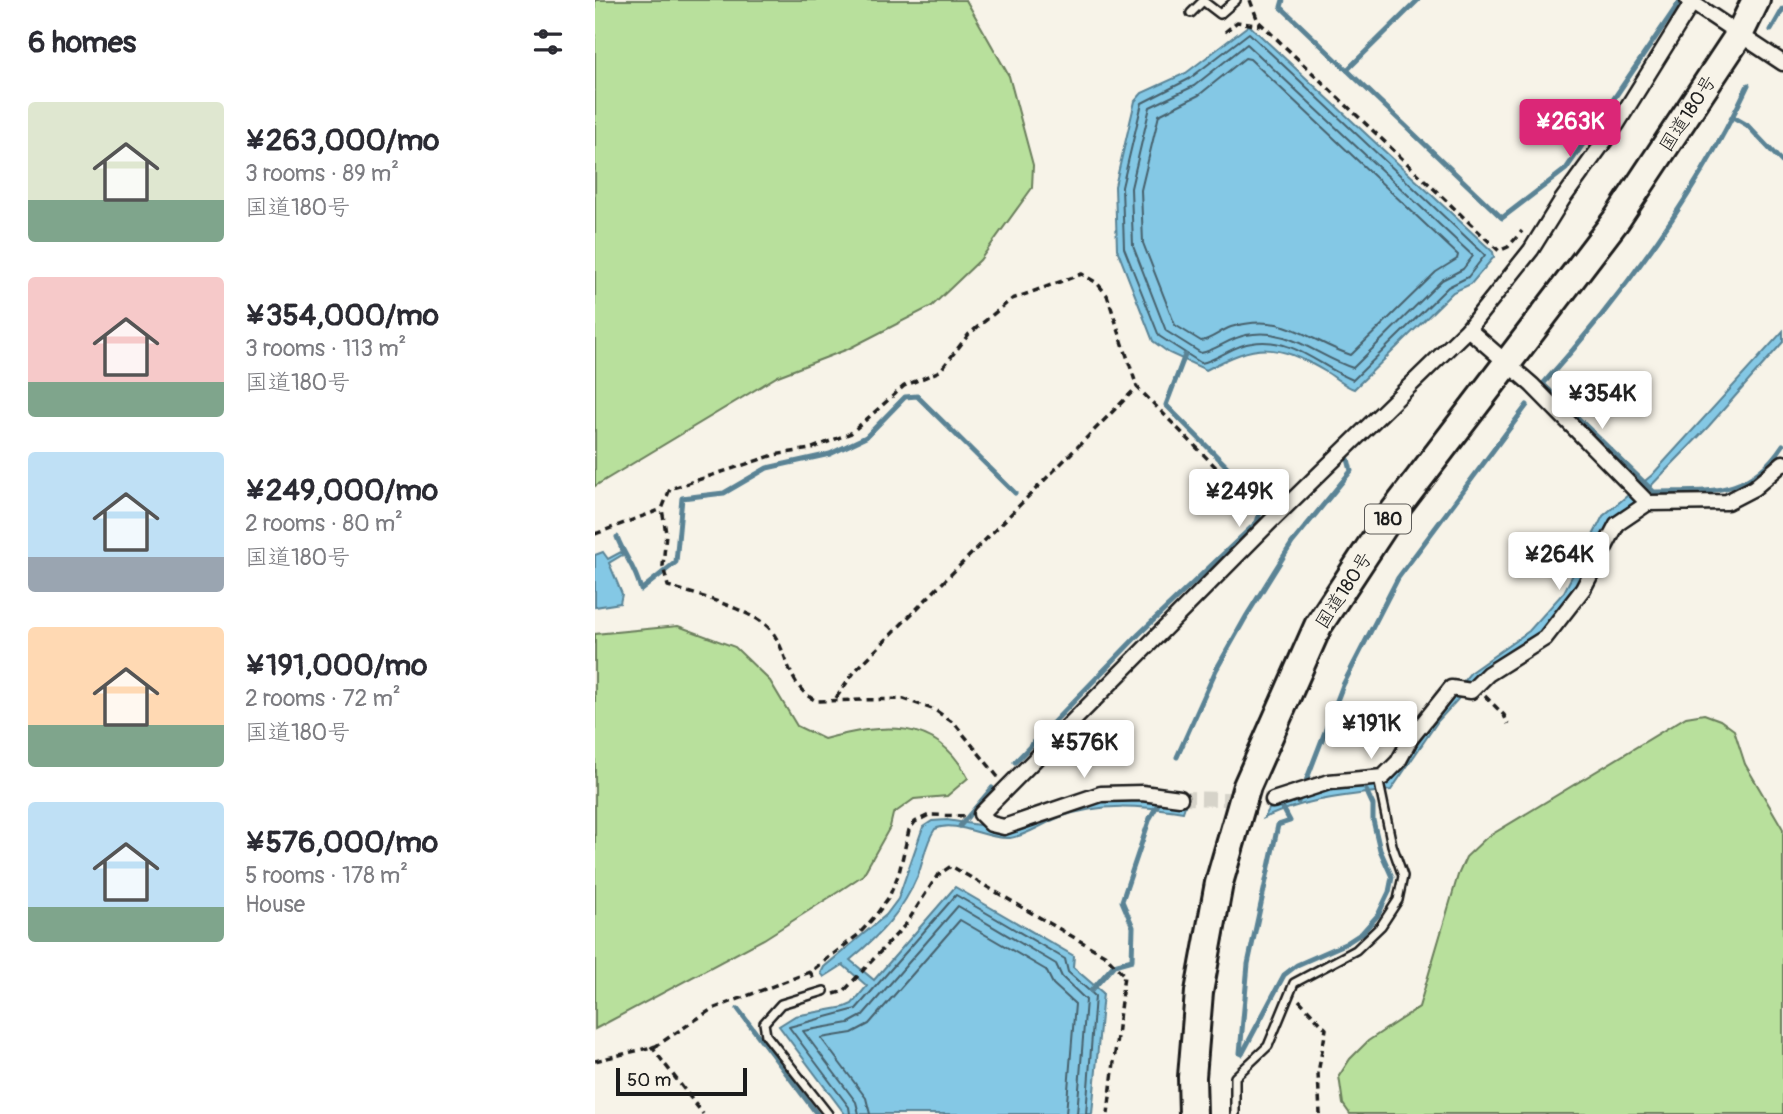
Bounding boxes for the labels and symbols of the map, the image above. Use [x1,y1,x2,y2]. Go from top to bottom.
street label: 国道180号 [1654,71,1722,157]
pin: ¥263K [1521,100,1619,159]
pin: ¥354K [1553,372,1651,431]
pin: ¥249K [1190,470,1288,529]
road number: 180 [1365,504,1411,534]
pin: ¥264K [1510,532,1608,592]
street label: 国道180号 [1310,548,1378,634]
pin: ¥191K [1322,702,1420,761]
pin: ¥576K [1035,720,1133,780]
scale bar [616,1065,747,1097]

